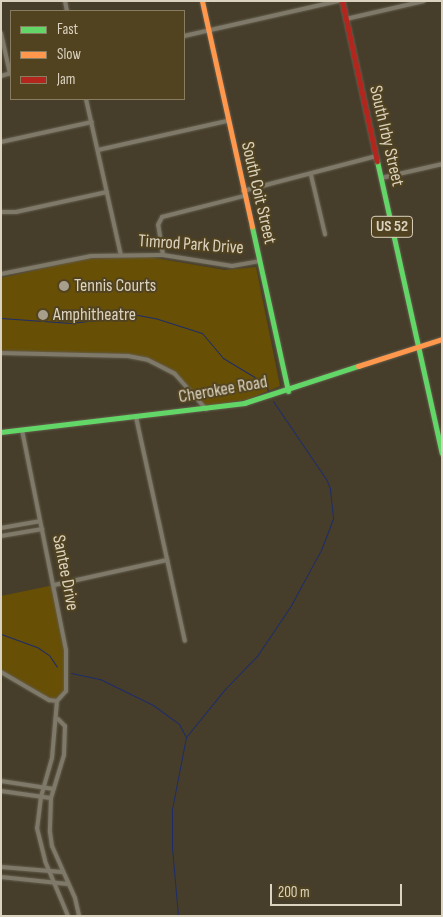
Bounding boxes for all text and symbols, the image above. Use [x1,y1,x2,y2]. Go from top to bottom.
legend [10,10,185,100]
text: Fast [57,20,78,39]
text: Slow [57,45,81,64]
text: Jam [57,70,75,89]
street label: South Irby Street [364,84,408,188]
street label: South Coit Street [236,140,280,246]
road number: US 52 [371,213,413,240]
street label: Timrod Park Drive [138,231,244,259]
place label: Tennis Courts [74,275,156,297]
marker: Tennis Courts [58,280,70,292]
place label: Amphitheatre [53,304,136,326]
marker: Amphitheatre [37,309,49,321]
street label: Cherokee Road [177,372,269,408]
street label: Santee Drive [47,533,83,613]
scale bar [273,874,406,906]
text: 200 m [278,883,310,902]

